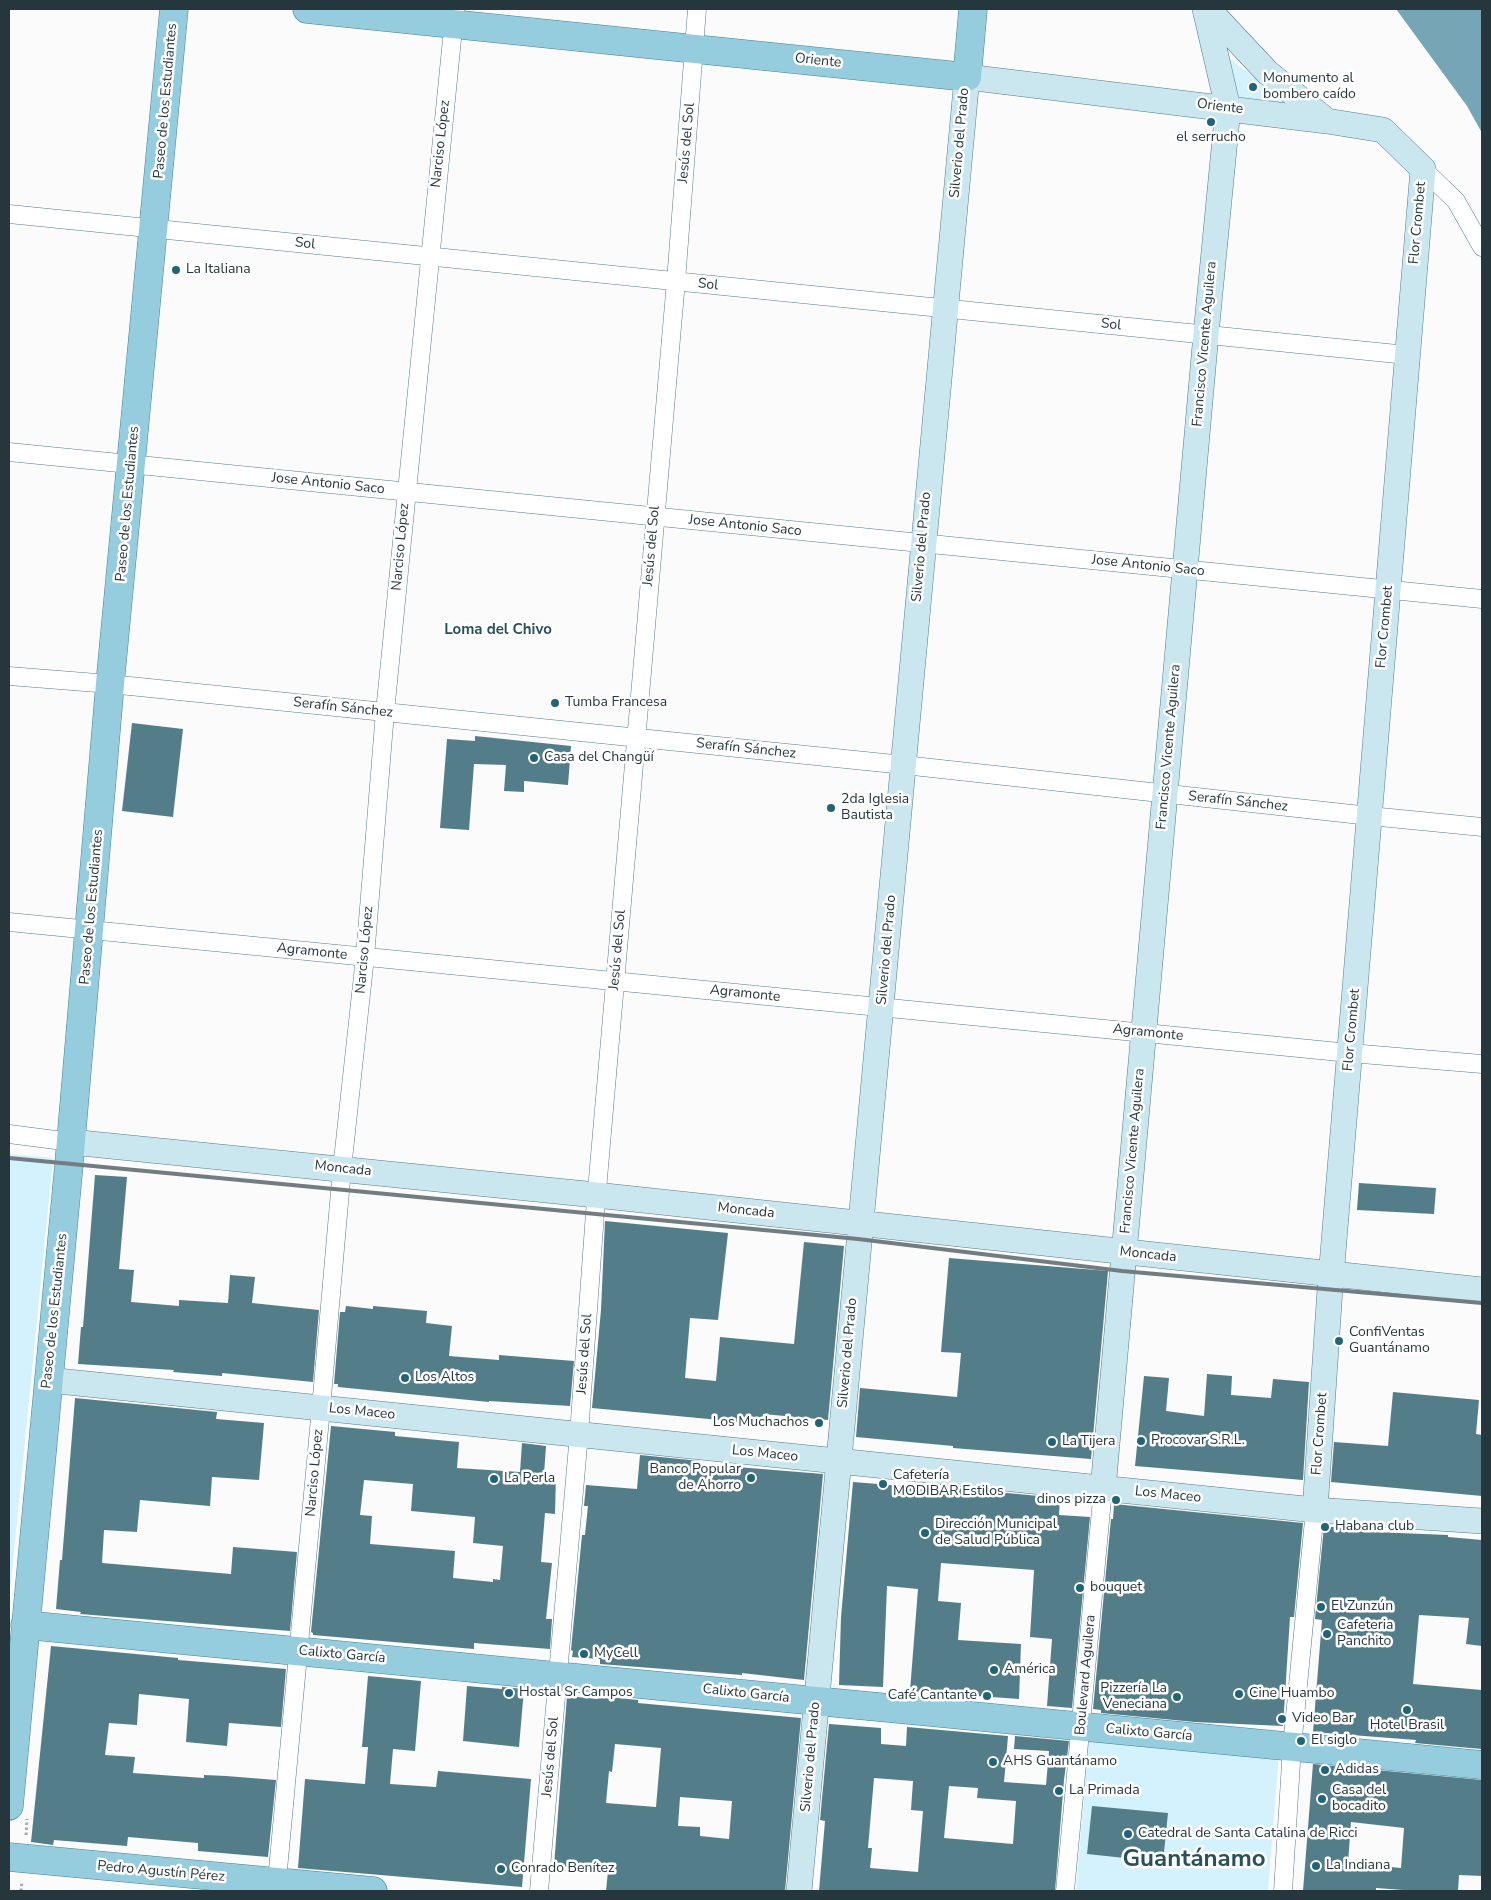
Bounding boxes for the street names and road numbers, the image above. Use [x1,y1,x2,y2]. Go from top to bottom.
street label: Paseo de los Estudiantes [151,22,181,180]
street label: Oriente [794,50,842,72]
street label: Silverio del Prado [947,87,973,199]
street label: Oriente [1196,96,1244,118]
street label: Narciso López [428,99,454,189]
street label: Jesús del Sol [675,102,699,184]
street label: Flor Crombet [1406,181,1430,265]
street label: Sol [294,235,316,253]
street label: Francisco Vicente Aguilera [1189,261,1221,427]
street label: Sol [697,276,719,294]
street label: Sol [1100,316,1122,334]
street label: Paseo de los Estudiantes [113,425,143,583]
street label: Jose Antonio Saco [271,470,385,498]
street label: Silverio del Prado [909,491,935,603]
street label: Narciso López [389,502,413,592]
street label: Jesús del Sol [640,505,664,587]
street label: Jose Antonio Saco [688,512,802,540]
street label: Jose Antonio Saco [1091,552,1205,580]
street label: Flor Crombet [1373,585,1397,669]
street label: Francisco Vicente Aguilera [1153,664,1185,830]
street label: Serafín Sánchez [292,694,394,722]
street label: Serafín Sánchez [695,735,797,763]
street label: Serafín Sánchez [1187,788,1289,816]
street label: Paseo de los Estudiantes [77,828,107,986]
street label: Silverio del Prado [874,894,900,1006]
street label: Narciso López [353,905,377,995]
street label: Jesús del Sol [606,909,630,991]
street label: Agramonte [276,940,348,964]
street label: Agramonte [709,982,781,1006]
street label: Flor Crombet [1340,988,1364,1072]
street label: Agramonte [1112,1021,1184,1045]
street label: Francisco Vicente Aguilera [1117,1068,1149,1234]
street label: Moncada [314,1158,372,1180]
street label: Moncada [717,1200,775,1222]
street label: Paseo de los Estudiantes [38,1232,72,1390]
street label: Moncada [1119,1244,1177,1266]
street label: Silverio del Prado [835,1297,861,1409]
street label: Jesús del Sol [574,1313,596,1395]
street label: Flor Crombet [1309,1392,1331,1476]
street label: Los Maceo [328,1400,396,1424]
street label: Narciso López [303,1428,327,1518]
street label: Los Maceo [731,1442,799,1466]
street label: Los Maceo [1134,1483,1202,1507]
street label: Boulevard Aguilera [1072,1614,1100,1736]
street label: Calixto García [298,1643,386,1667]
street label: Calixto García [702,1681,790,1707]
street label: Silverio del Prado [798,1701,824,1813]
street label: Jesús del Sol [539,1716,563,1798]
street label: Calixto García [1105,1721,1193,1745]
street label: Pedro Agustín Pérez [97,1858,225,1886]

